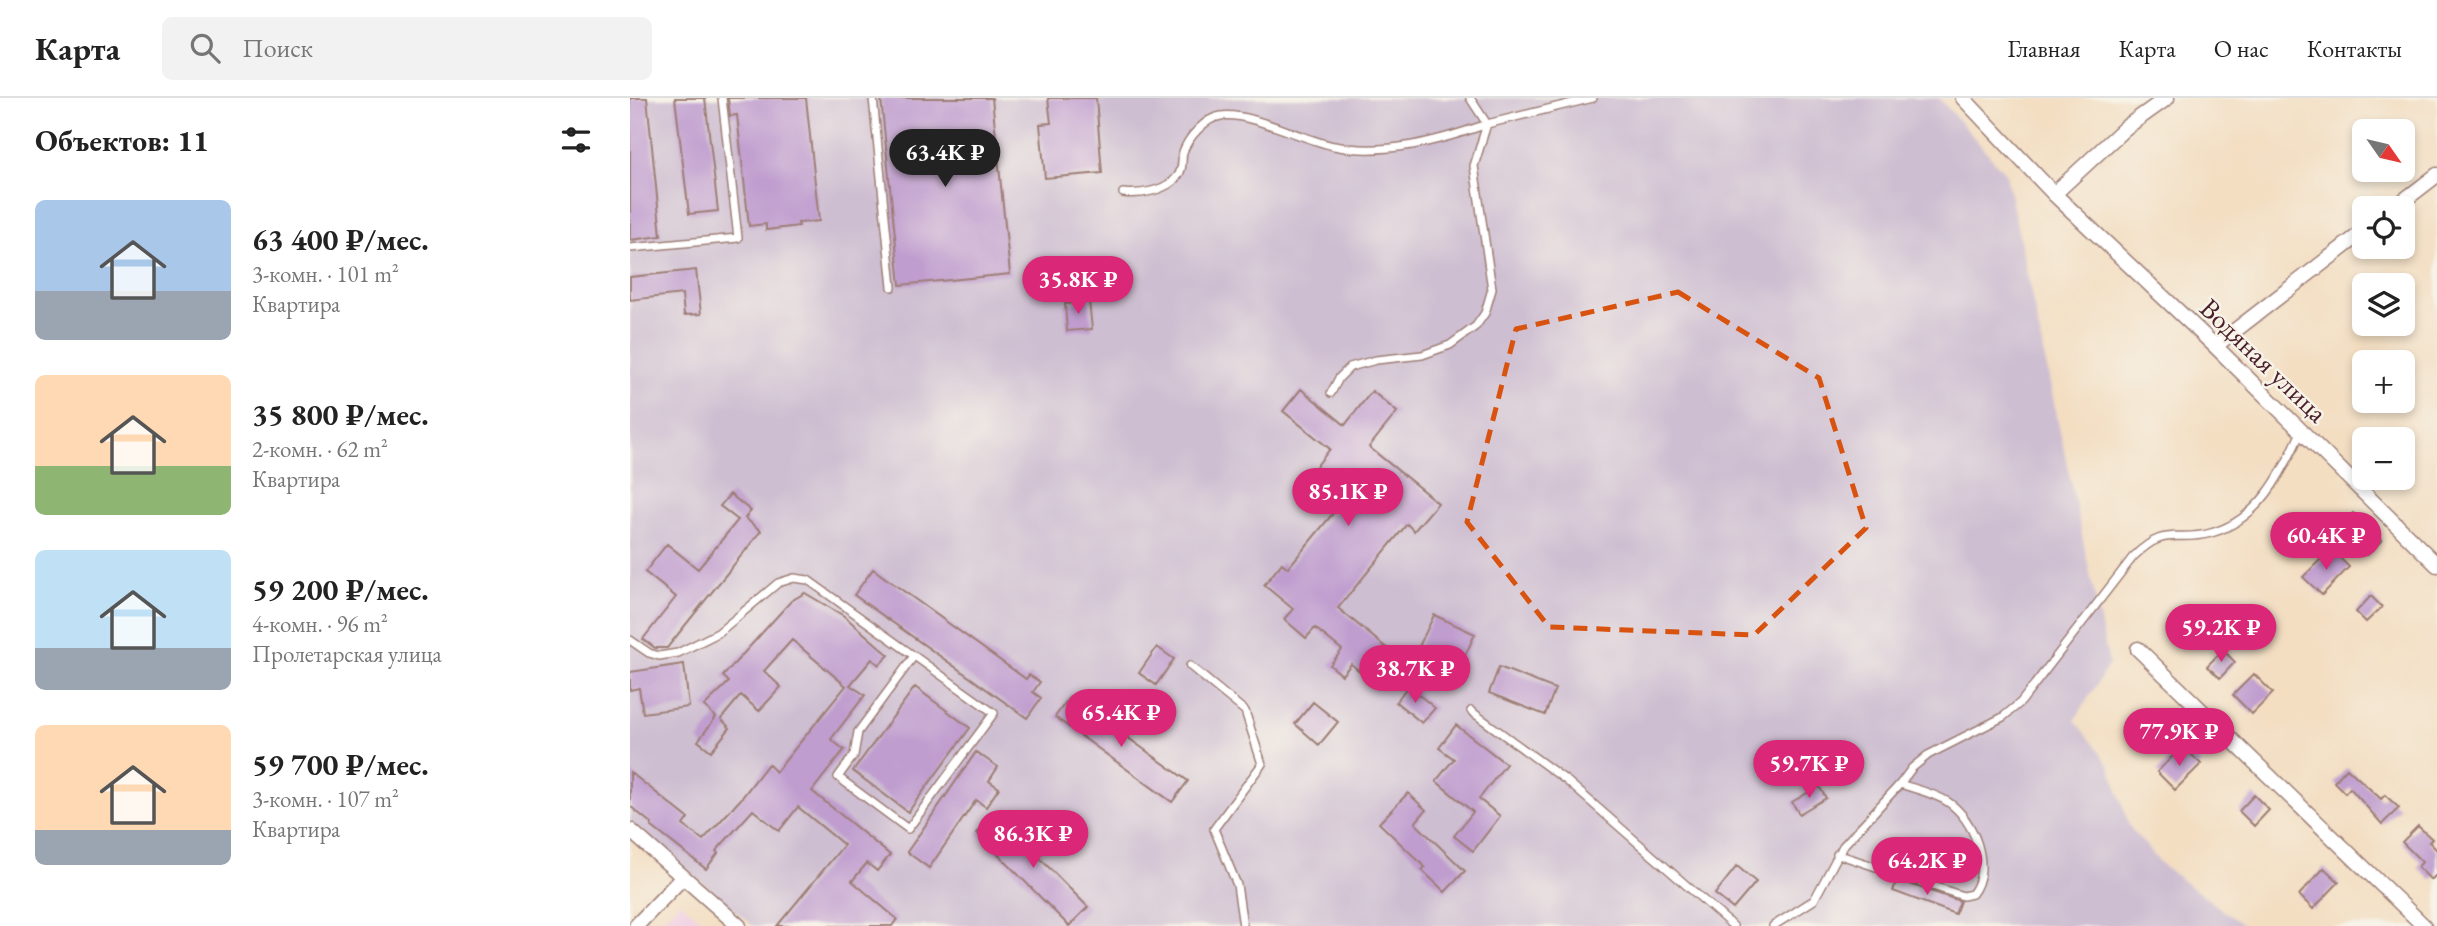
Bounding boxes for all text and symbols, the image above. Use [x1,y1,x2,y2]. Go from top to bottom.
search box [162,17,652,80]
text: Карта [35,27,120,70]
icon: search [186,29,224,67]
text: Поиск [242,31,313,65]
text: Главная [2007,33,2081,64]
text: Карта [2119,33,2176,64]
text: О нас [2214,33,2269,64]
text: Контакты [2307,33,2402,64]
north arrow [2352,119,2415,182]
map controls [2352,119,2415,490]
text: Объектов: 11 [35,121,209,160]
icon: filters [557,121,595,159]
pin: 63.4K ₽ [880,130,1010,189]
text: 63.4K ₽ [905,137,985,167]
button: locate [2352,196,2415,259]
text: 63 400 ₽/мес. [252,220,429,259]
icon: home [91,228,175,312]
pin: 35.8K ₽ [1013,256,1143,316]
text: 3-комн. · 101 m² [252,259,399,289]
text: 35.8K ₽ [1038,264,1118,294]
button: layers [2352,273,2415,336]
text: Квартира [252,289,340,319]
street label: Водяная улица [2192,290,2336,431]
button: + [2352,350,2415,413]
text: 35 800 ₽/мес. [252,395,429,434]
icon: home [91,403,175,487]
button: − [2352,427,2415,490]
text: 2-комн. · 62 m² [252,434,388,464]
text: Квартира [252,464,340,494]
pin: 85.1K ₽ [1283,468,1413,528]
text: 85.1K ₽ [1308,476,1388,506]
pin: 60.4K ₽ [2261,512,2391,572]
text: 60.4K ₽ [2286,520,2366,550]
text: 59 200 ₽/мес. [252,570,429,609]
icon: home [91,578,175,662]
pin: 59.2K ₽ [2156,604,2286,664]
text: 4-комн. · 96 m² [252,609,388,639]
text: 59.2K ₽ [2181,612,2261,642]
text: Пролетарская улица [252,639,442,669]
pin: 38.7K ₽ [1350,646,1480,705]
text: 38.7K ₽ [1375,653,1455,683]
pin: 65.4K ₽ [1056,690,1186,749]
text: 65.4K ₽ [1081,697,1161,727]
pin: 77.9K ₽ [2114,708,2244,768]
text: 77.9K ₽ [2139,716,2219,746]
pin: 59.7K ₽ [1744,740,1874,800]
text: 59 700 ₽/мес. [252,745,429,784]
text: 59.7K ₽ [1769,748,1849,778]
icon: home [91,753,175,837]
text: 3-комн. · 107 m² [252,784,399,814]
pin: 86.3K ₽ [968,810,1098,870]
text: Квартира [252,814,340,844]
text: 86.3K ₽ [993,818,1073,848]
pin: 64.2K ₽ [1862,838,1992,897]
text: 64.2K ₽ [1887,845,1967,875]

